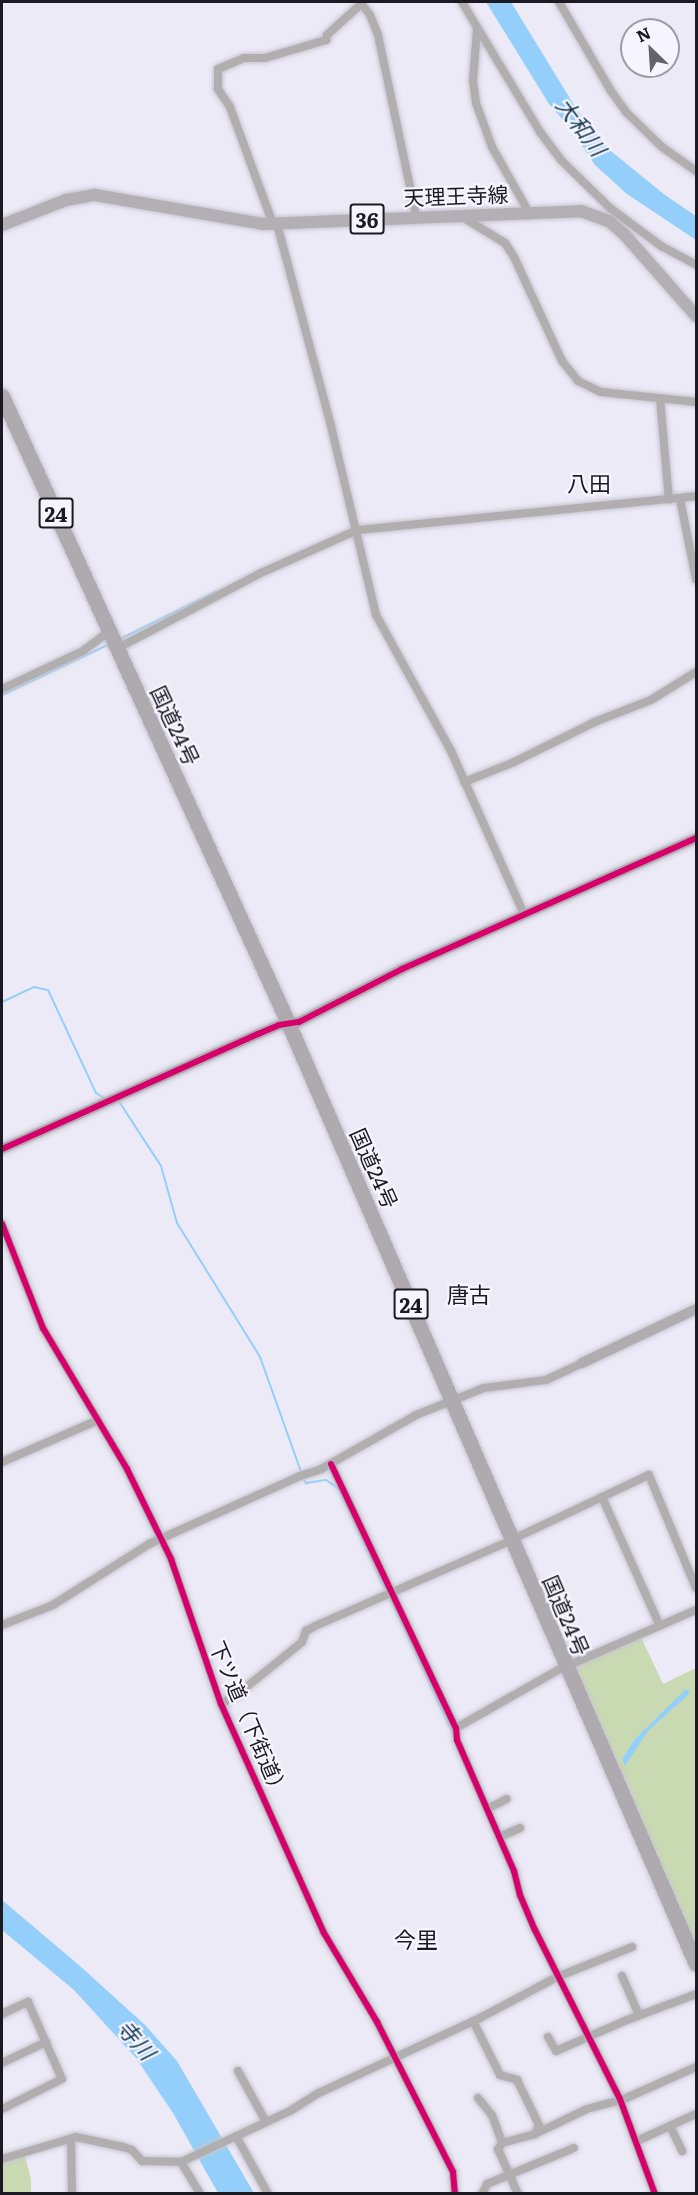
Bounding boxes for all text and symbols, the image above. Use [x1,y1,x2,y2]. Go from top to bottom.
north arrow [620,18,680,78]
text: N [632,20,654,47]
water label: 大和川 [552,92,612,160]
street label: 天理王寺線 [403,181,509,209]
road number: 36 [349,202,385,236]
district label: 八田 [567,470,611,496]
road number: 24 [38,496,74,530]
street label: 国道24号 [147,681,205,769]
street label: 国道24号 [346,1124,404,1212]
district label: 唐古 [447,1281,491,1307]
road number: 24 [393,1287,429,1321]
street label: 国道24号 [539,1571,595,1659]
street label: 下ツ道（下街道） [206,1637,294,1801]
district label: 今里 [394,1926,438,1952]
water label: 寺川 [113,2014,161,2064]

